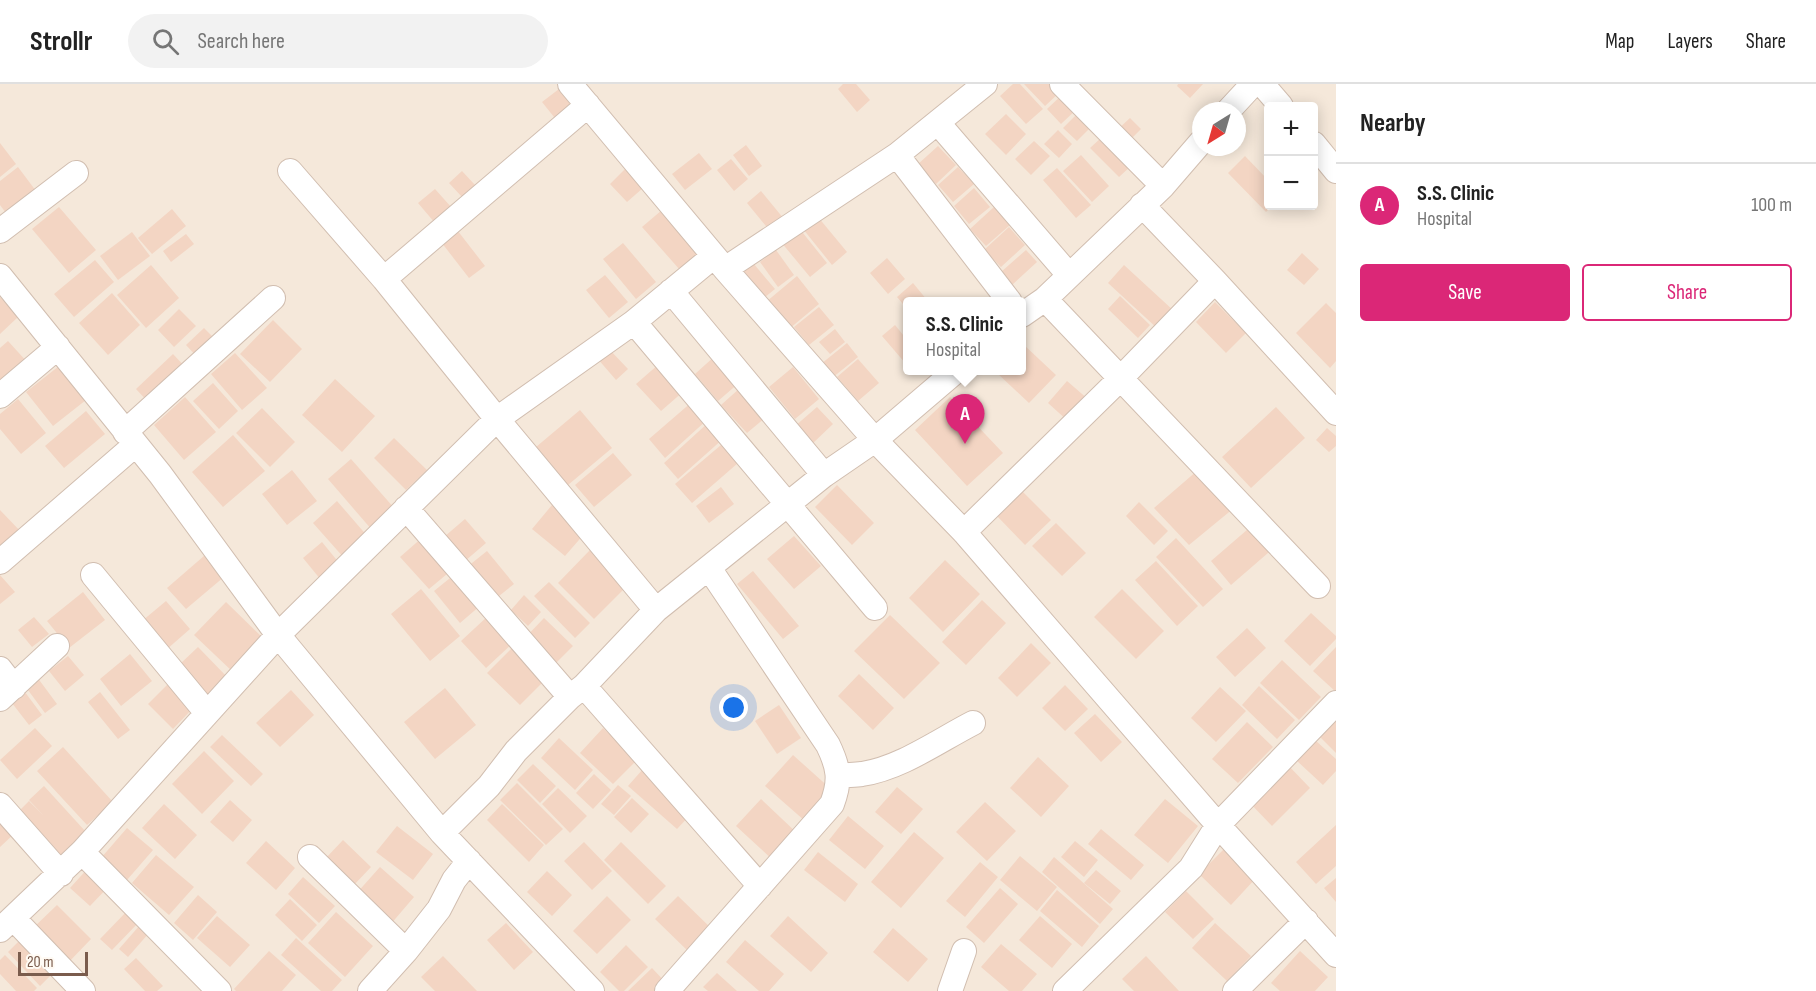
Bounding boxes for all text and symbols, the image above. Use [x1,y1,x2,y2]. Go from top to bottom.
search box [128,14,548,68]
text: Strollr [30,25,92,58]
icon: search [149,25,182,58]
text: Search here [197,28,285,55]
text: Map [1605,29,1634,54]
text: Layers [1667,29,1713,54]
text: Share [1746,29,1786,54]
north arrow [1192,102,1246,156]
map controls [1264,102,1318,210]
button: + [1264,102,1318,156]
text: Nearby [1360,108,1426,139]
button: − [1264,156,1318,210]
text: S.S. Clinic [1417,180,1494,207]
text: A [1375,193,1384,217]
text: 100 m [1751,193,1792,217]
text: Hospital [1417,207,1472,231]
button: Save [1360,264,1570,321]
button: Share [1582,264,1792,321]
popup [903,297,1026,375]
text: S.S. Clinic [926,311,1003,338]
text: Hospital [926,338,981,362]
pin: A [946,394,984,444]
your location [719,693,748,722]
scale bar [18,949,88,976]
text: 20 m [27,953,54,972]

